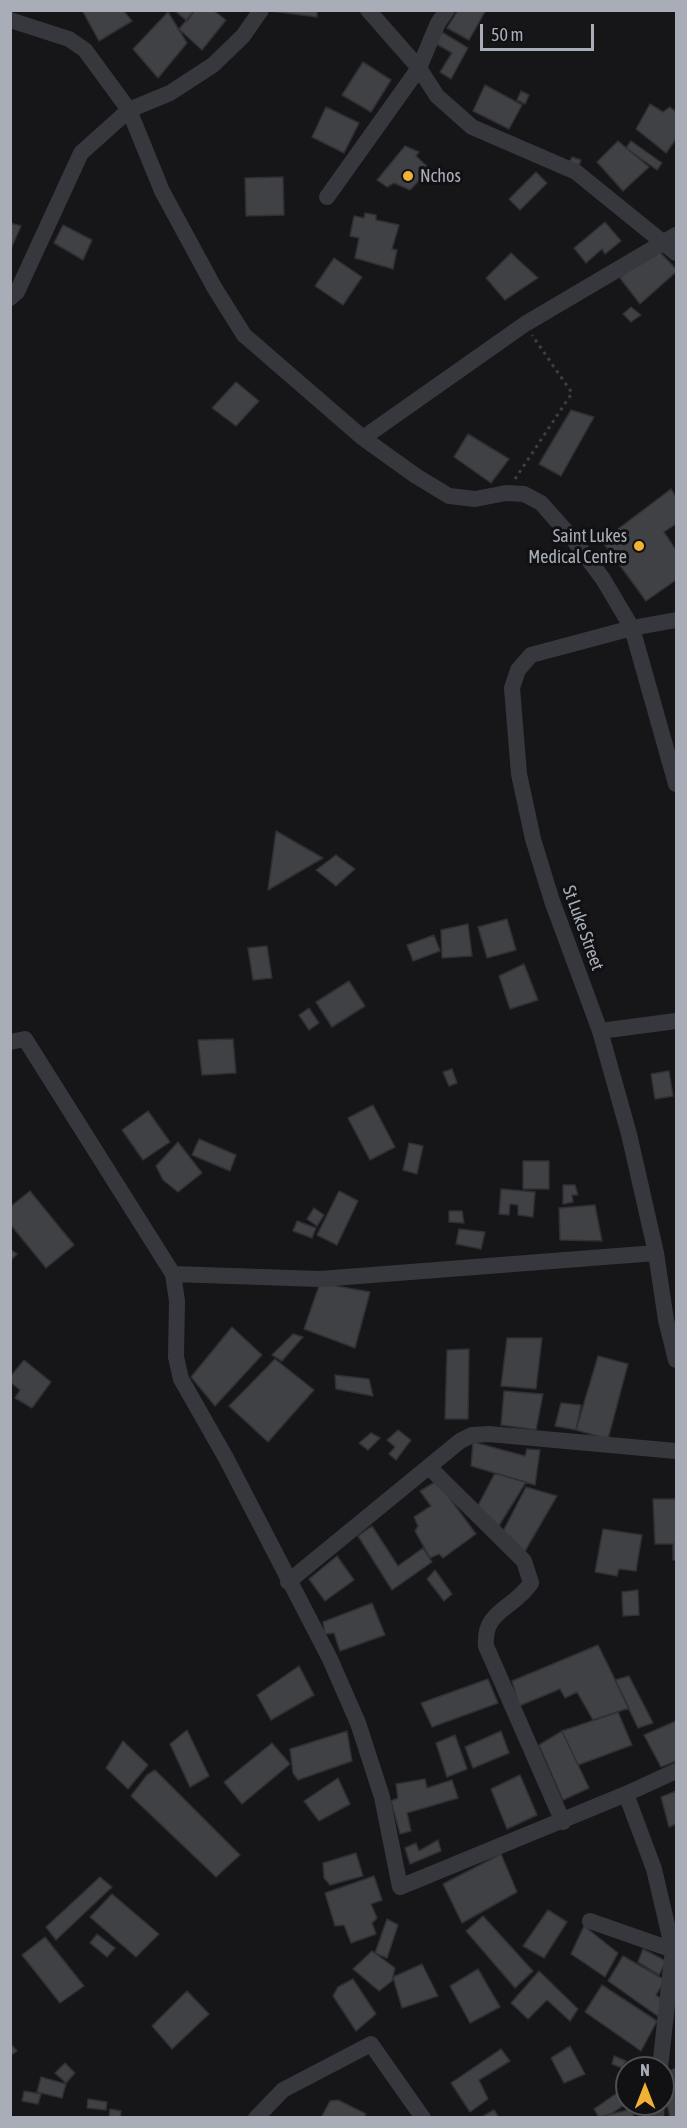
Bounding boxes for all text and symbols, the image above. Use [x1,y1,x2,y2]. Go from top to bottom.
scale bar [483,12,597,50]
text: 50 m [491,24,523,45]
place label: Nchos [420,165,461,187]
marker: Nchos [401,169,415,183]
place label: Saint Lukes Medical Centre [528,525,627,568]
marker: Saint Lukes Medical Centre [632,539,646,553]
street label: St Luke Street [558,883,608,973]
north arrow [615,2056,675,2116]
text: N [640,2061,650,2079]

